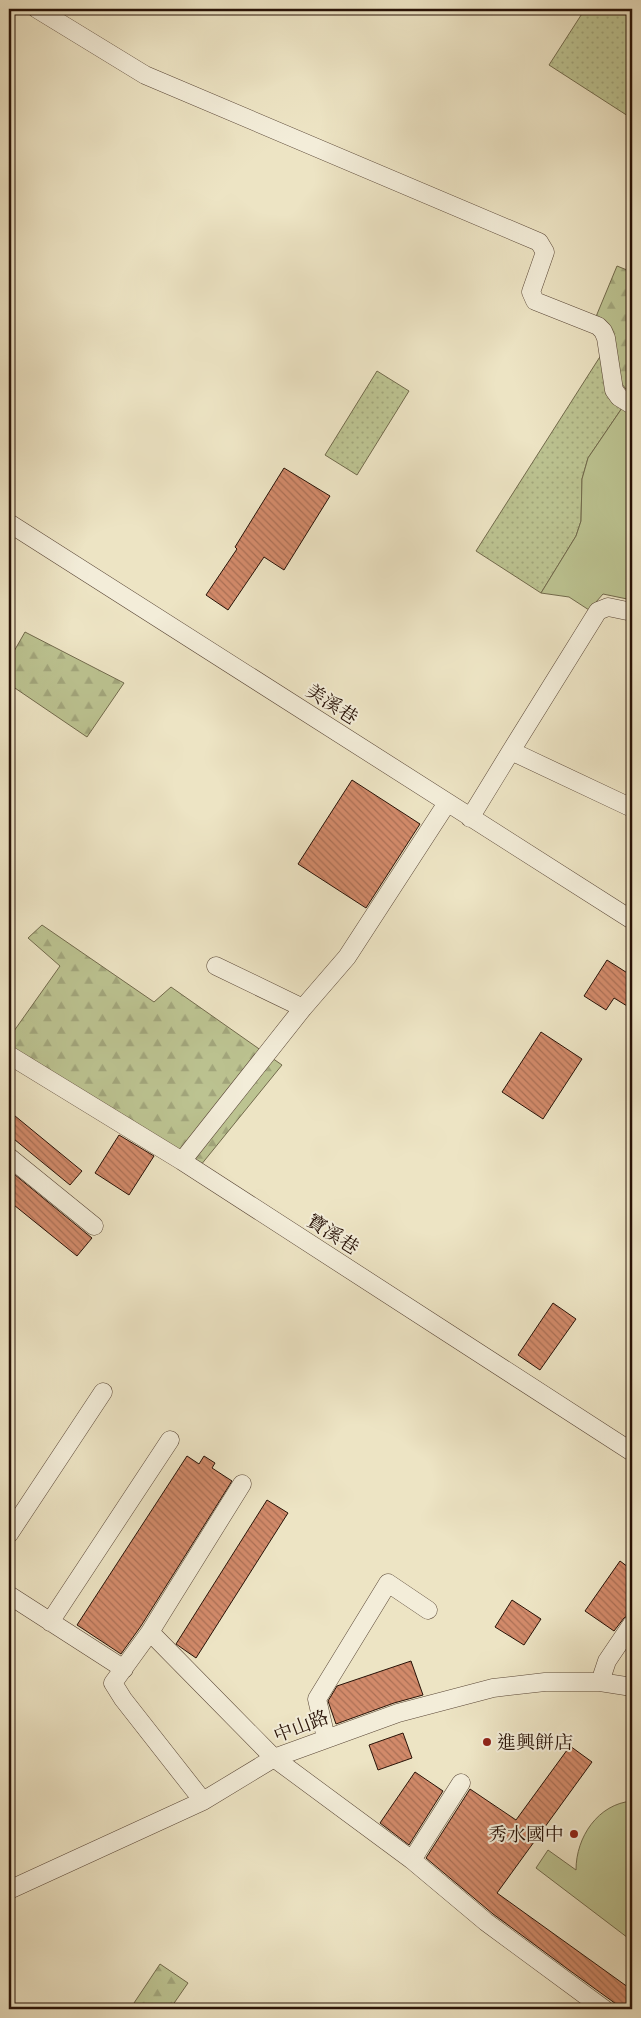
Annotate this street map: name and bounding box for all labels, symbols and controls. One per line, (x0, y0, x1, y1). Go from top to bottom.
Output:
street label: 美溪巷 (301, 678, 363, 730)
street label: 寶溪巷 (302, 1208, 364, 1260)
street label: 中山路 (270, 1704, 332, 1748)
place label: 進興餅店 (497, 1730, 573, 1755)
marker: 進興餅店 (481, 1736, 493, 1748)
place label: 秀水國中 (488, 1822, 564, 1847)
marker: 秀水國中 (568, 1828, 580, 1840)

